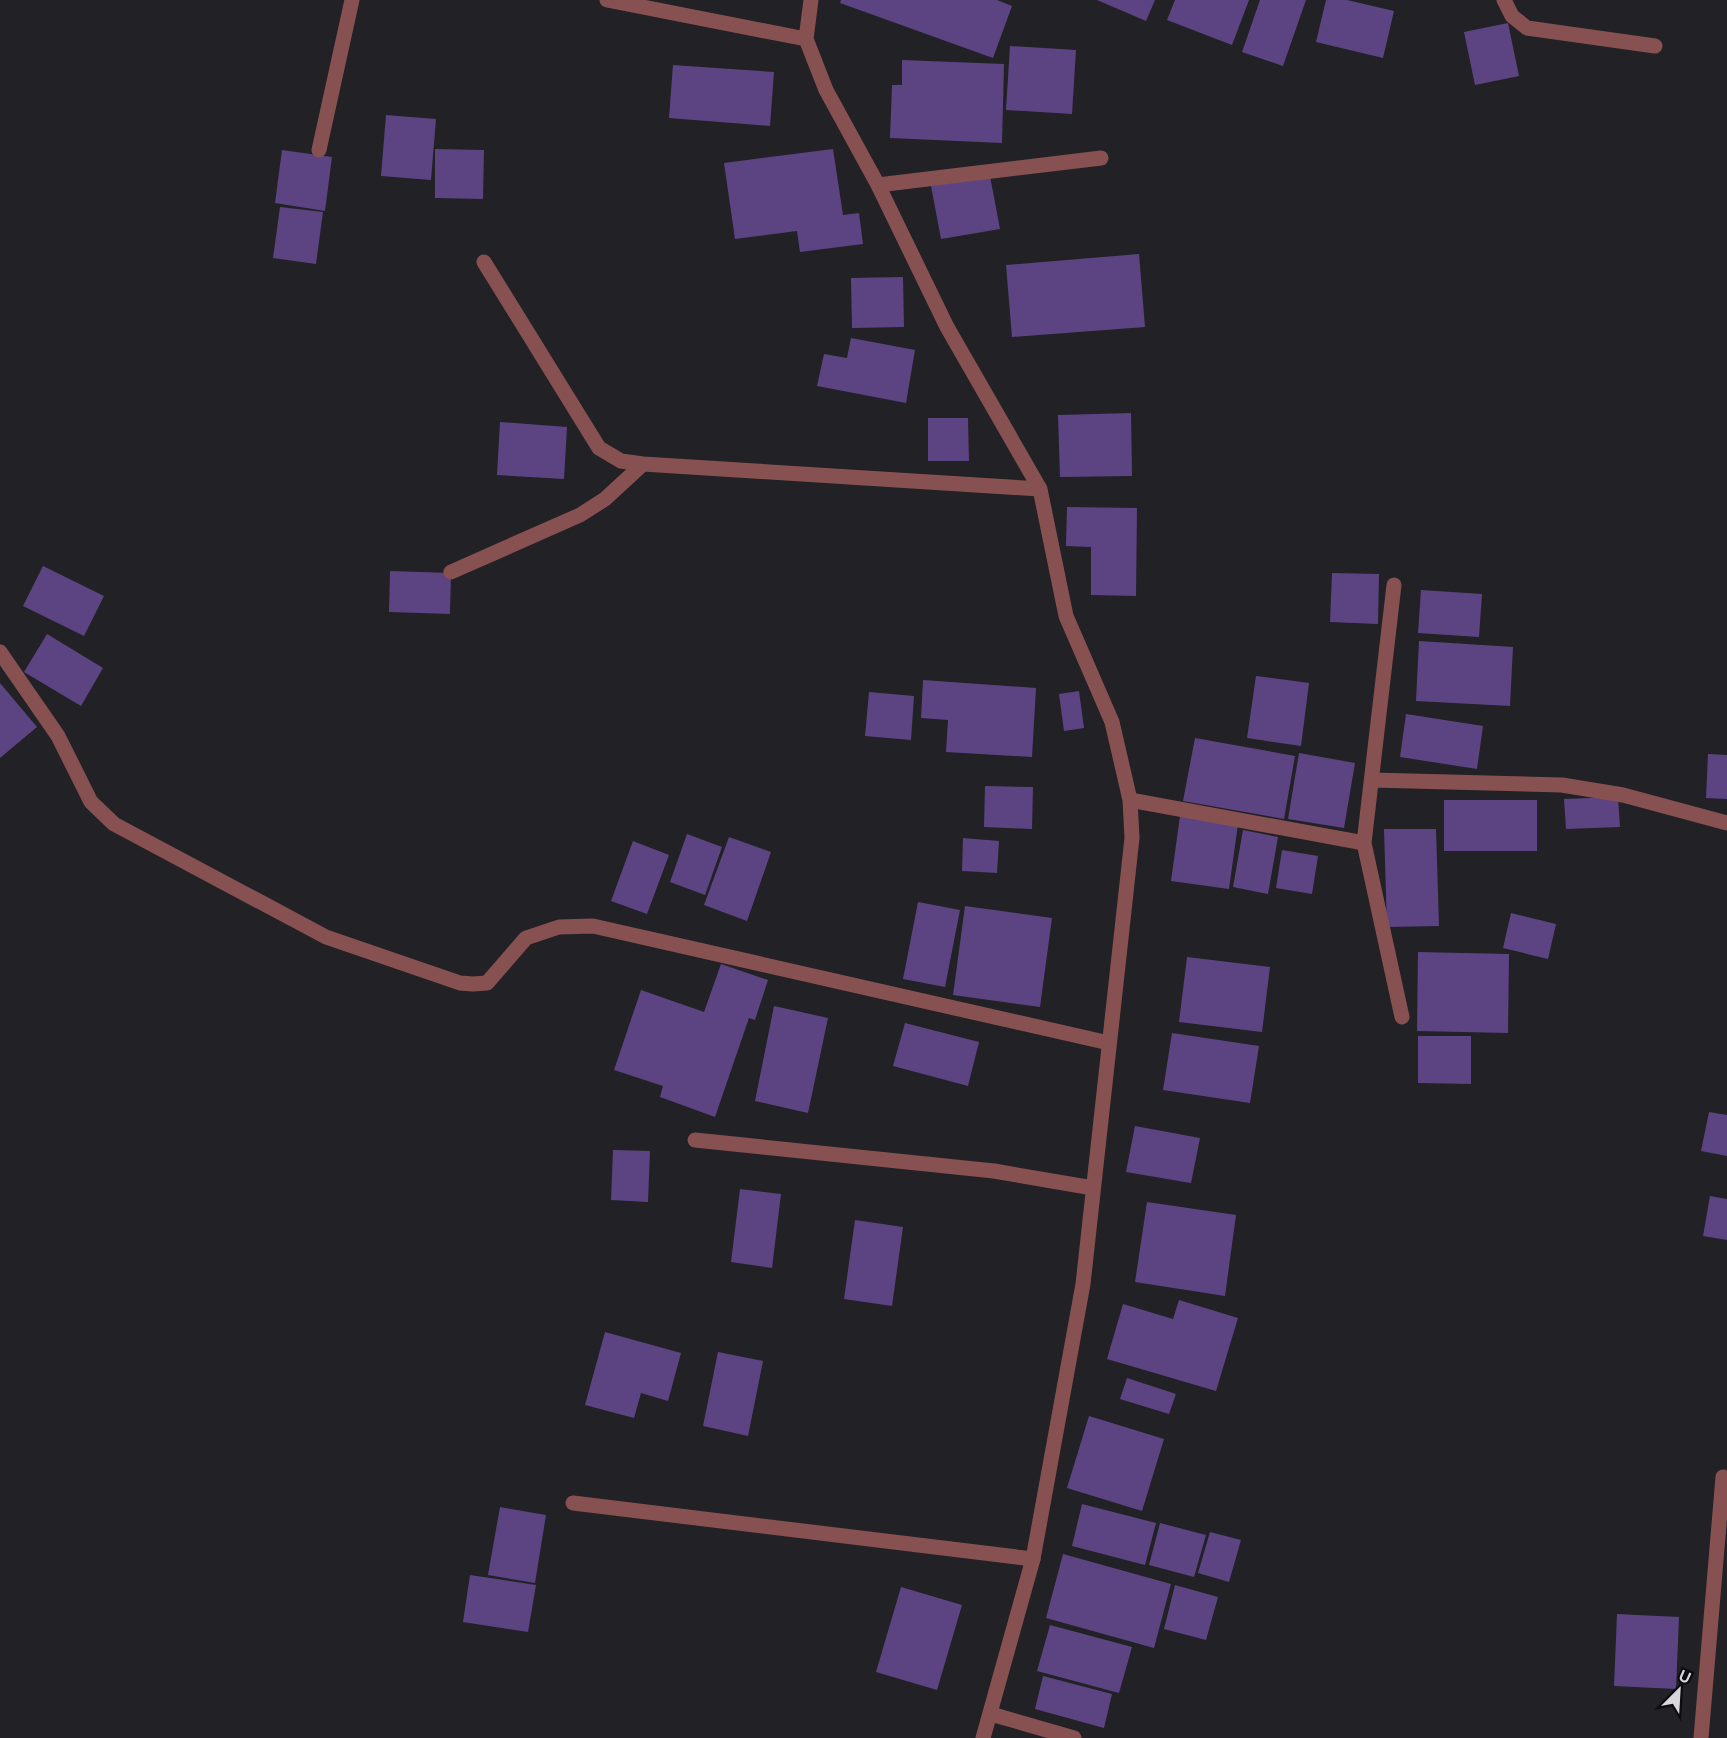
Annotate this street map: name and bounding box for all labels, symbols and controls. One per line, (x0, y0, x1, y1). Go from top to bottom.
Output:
north arrow (1649, 1660, 1709, 1720)
text: U (1676, 1666, 1694, 1688)

